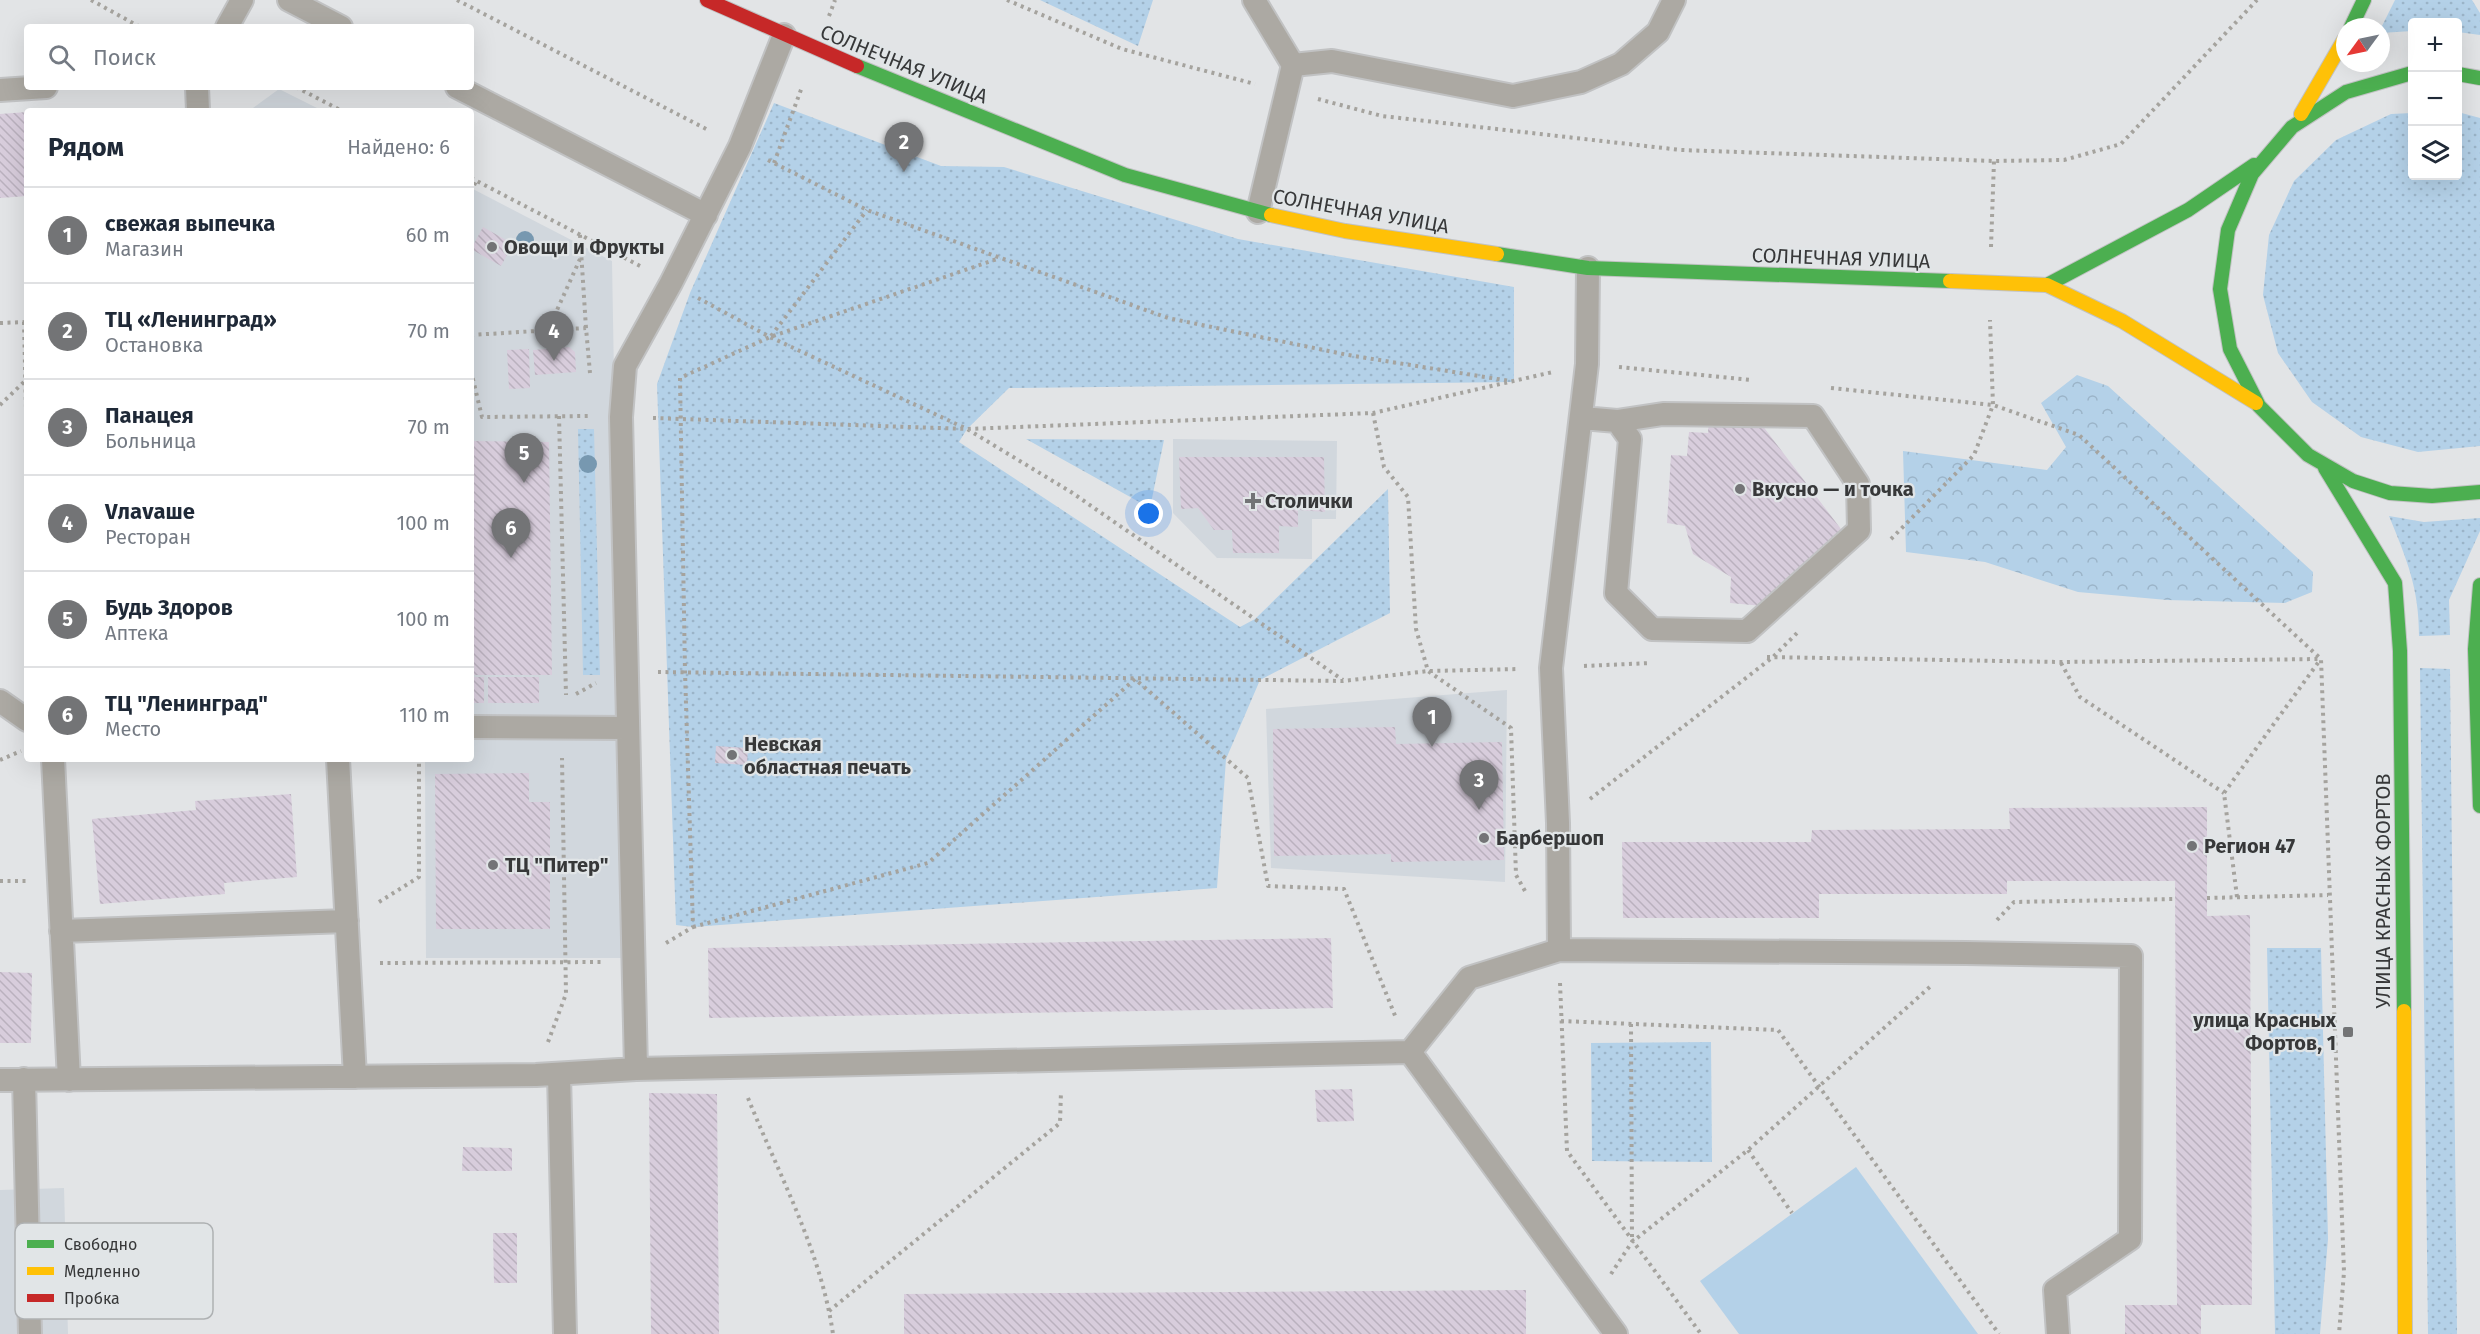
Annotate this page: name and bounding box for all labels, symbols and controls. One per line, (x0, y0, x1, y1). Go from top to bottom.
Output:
north arrow (2336, 18, 2390, 72)
map controls (2408, 18, 2462, 180)
button: + (2408, 18, 2462, 72)
street label: СОЛНЕЧНАЯ УЛИЦА (817, 19, 992, 109)
search box (24, 24, 474, 90)
icon: search (45, 41, 78, 74)
text: Поиск (93, 44, 156, 71)
button: − (2408, 72, 2462, 126)
pin: 2 (884, 122, 924, 172)
button: layers (2408, 126, 2462, 180)
text: Рядом (48, 132, 124, 163)
text: Найдено: 6 (347, 135, 450, 159)
street label: СОЛНЕЧНАЯ УЛИЦА (1271, 184, 1451, 238)
text: свежая выпечка (105, 210, 275, 237)
text: 1 (63, 223, 72, 247)
text: 60 m (406, 223, 450, 247)
place label: Овощи и Фрукты (504, 235, 664, 259)
text: Магазин (105, 237, 184, 261)
marker: Овощи и Фрукты (485, 240, 499, 254)
street label: СОЛНЕЧНАЯ УЛИЦА (1751, 243, 1931, 273)
text: ТЦ «Ленинград» (105, 306, 277, 333)
pin: 4 (534, 312, 574, 361)
text: 2 (62, 319, 73, 343)
text: 70 m (408, 319, 450, 343)
text: Остановка (105, 333, 203, 357)
text: Панацея (105, 402, 194, 429)
text: 3 (62, 415, 73, 439)
text: 70 m (408, 415, 450, 439)
text: Больница (105, 429, 196, 453)
pin: 5 (504, 434, 544, 483)
place label: Вкусно — и точка (1752, 477, 1914, 501)
marker: Вкусно — и точка (1733, 482, 1747, 496)
place label: Столички (1265, 489, 1353, 513)
marker: Столички (1246, 494, 1260, 508)
text: Vлаvаше (105, 498, 195, 525)
your location (1134, 499, 1163, 528)
pin: 6 (492, 508, 530, 558)
text: 4 (62, 511, 73, 535)
text: 100 m (397, 511, 450, 535)
text: Ресторан (105, 525, 191, 549)
text: Будь Здоров (105, 594, 233, 621)
text: 5 (62, 607, 73, 631)
text: 100 m (397, 607, 450, 631)
text: Аптека (105, 621, 169, 645)
text: ТЦ "Ленинград" (105, 690, 268, 717)
pin: 1 (1412, 698, 1452, 747)
text: 6 (62, 703, 73, 727)
text: 110 m (399, 703, 450, 727)
text: Место (105, 717, 161, 741)
place label: Невская областная печать (744, 732, 912, 779)
marker: Невская областная печать (725, 748, 739, 762)
pin: 3 (1460, 760, 1498, 810)
street label: УЛИЦА КРАСНЫХ ФОРТОВ (2371, 774, 2395, 1008)
place label: Барбершоп (1496, 826, 1604, 850)
marker: Барбершоп (1477, 831, 1491, 845)
place label: Регион 47 (2204, 834, 2295, 858)
marker: Регион 47 (2185, 839, 2199, 853)
place label: ТЦ "Питер" (505, 853, 609, 877)
marker: ТЦ "Питер" (486, 858, 500, 872)
place label: улица Красных Фортов, 1 (2192, 1008, 2337, 1055)
marker: улица Красных Фортов, 1 (2341, 1025, 2355, 1039)
legend (15, 1223, 213, 1319)
text: Свободно (64, 1235, 137, 1254)
text: Медленно (64, 1262, 140, 1281)
text: Пробка (64, 1289, 120, 1308)

